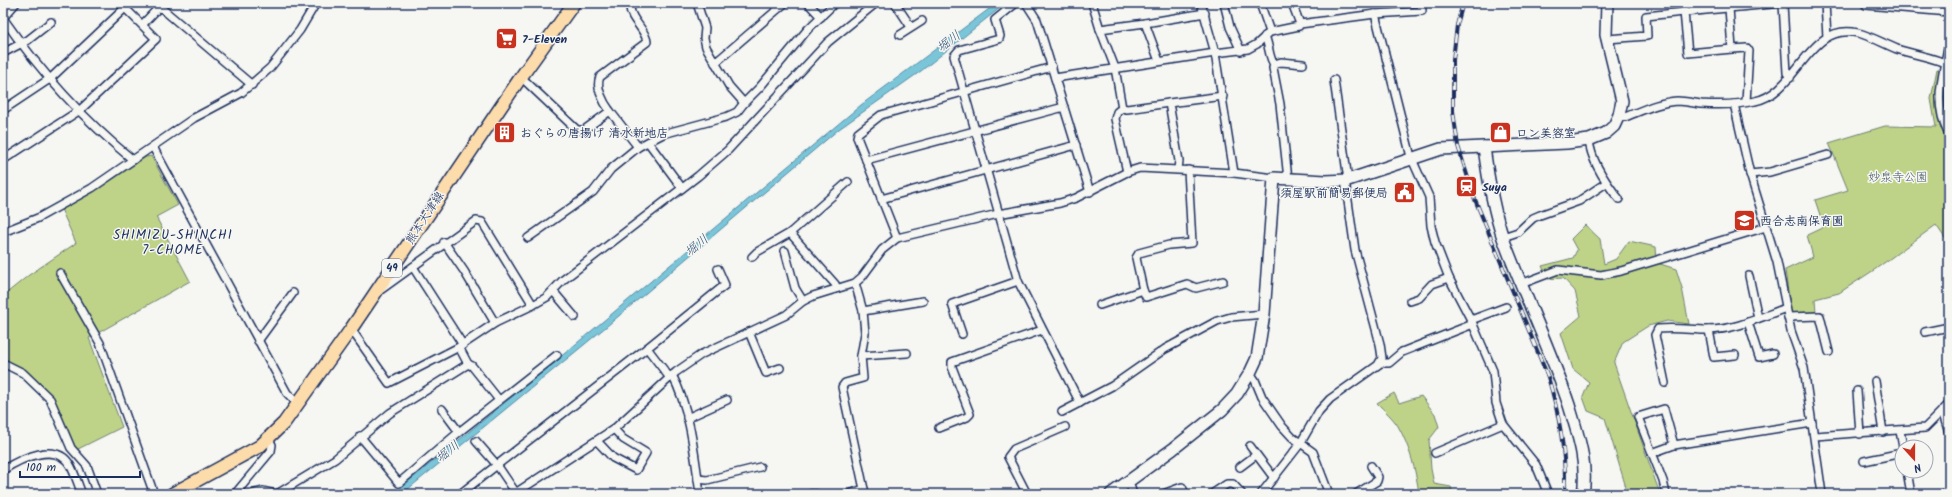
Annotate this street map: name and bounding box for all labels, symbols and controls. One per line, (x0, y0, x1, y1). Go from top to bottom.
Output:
supermarket icon: 7-Eleven (494, 26, 520, 52)
water label: 堀川 (932, 26, 966, 58)
place label: 7-Eleven (522, 30, 568, 49)
building icon: おぐらの唐揚げ 清水新地店 (491, 120, 517, 146)
shop icon: ロン美容室 (1487, 120, 1513, 146)
place label: おぐらの唐揚げ 清水新地店 (520, 124, 669, 143)
place label: ロン美容室 (1516, 124, 1576, 143)
park label: 妙泉寺公園 (1868, 168, 1928, 187)
station icon: Suya (1454, 174, 1480, 200)
place label: Suya (1482, 178, 1507, 197)
public building icon: 須屋駅前簡易郵便局 (1391, 180, 1417, 206)
place label: 須屋駅前簡易郵便局 (1280, 184, 1388, 203)
street label: 熊本大津線 (401, 188, 449, 248)
school or university icon: 西合志南保育園 (1732, 208, 1758, 234)
place label: 西合志南保育園 (1760, 212, 1844, 231)
district label: SHIMIZU-SHINCHI 7-CHOME (113, 225, 233, 261)
water label: 堀川 (680, 230, 714, 262)
road number: 49 (382, 259, 402, 277)
water label: 堀川 (431, 436, 465, 468)
north arrow (1894, 439, 1934, 479)
scale bar (20, 453, 140, 479)
text: 100 m (26, 458, 57, 477)
text: N (1911, 458, 1924, 477)

